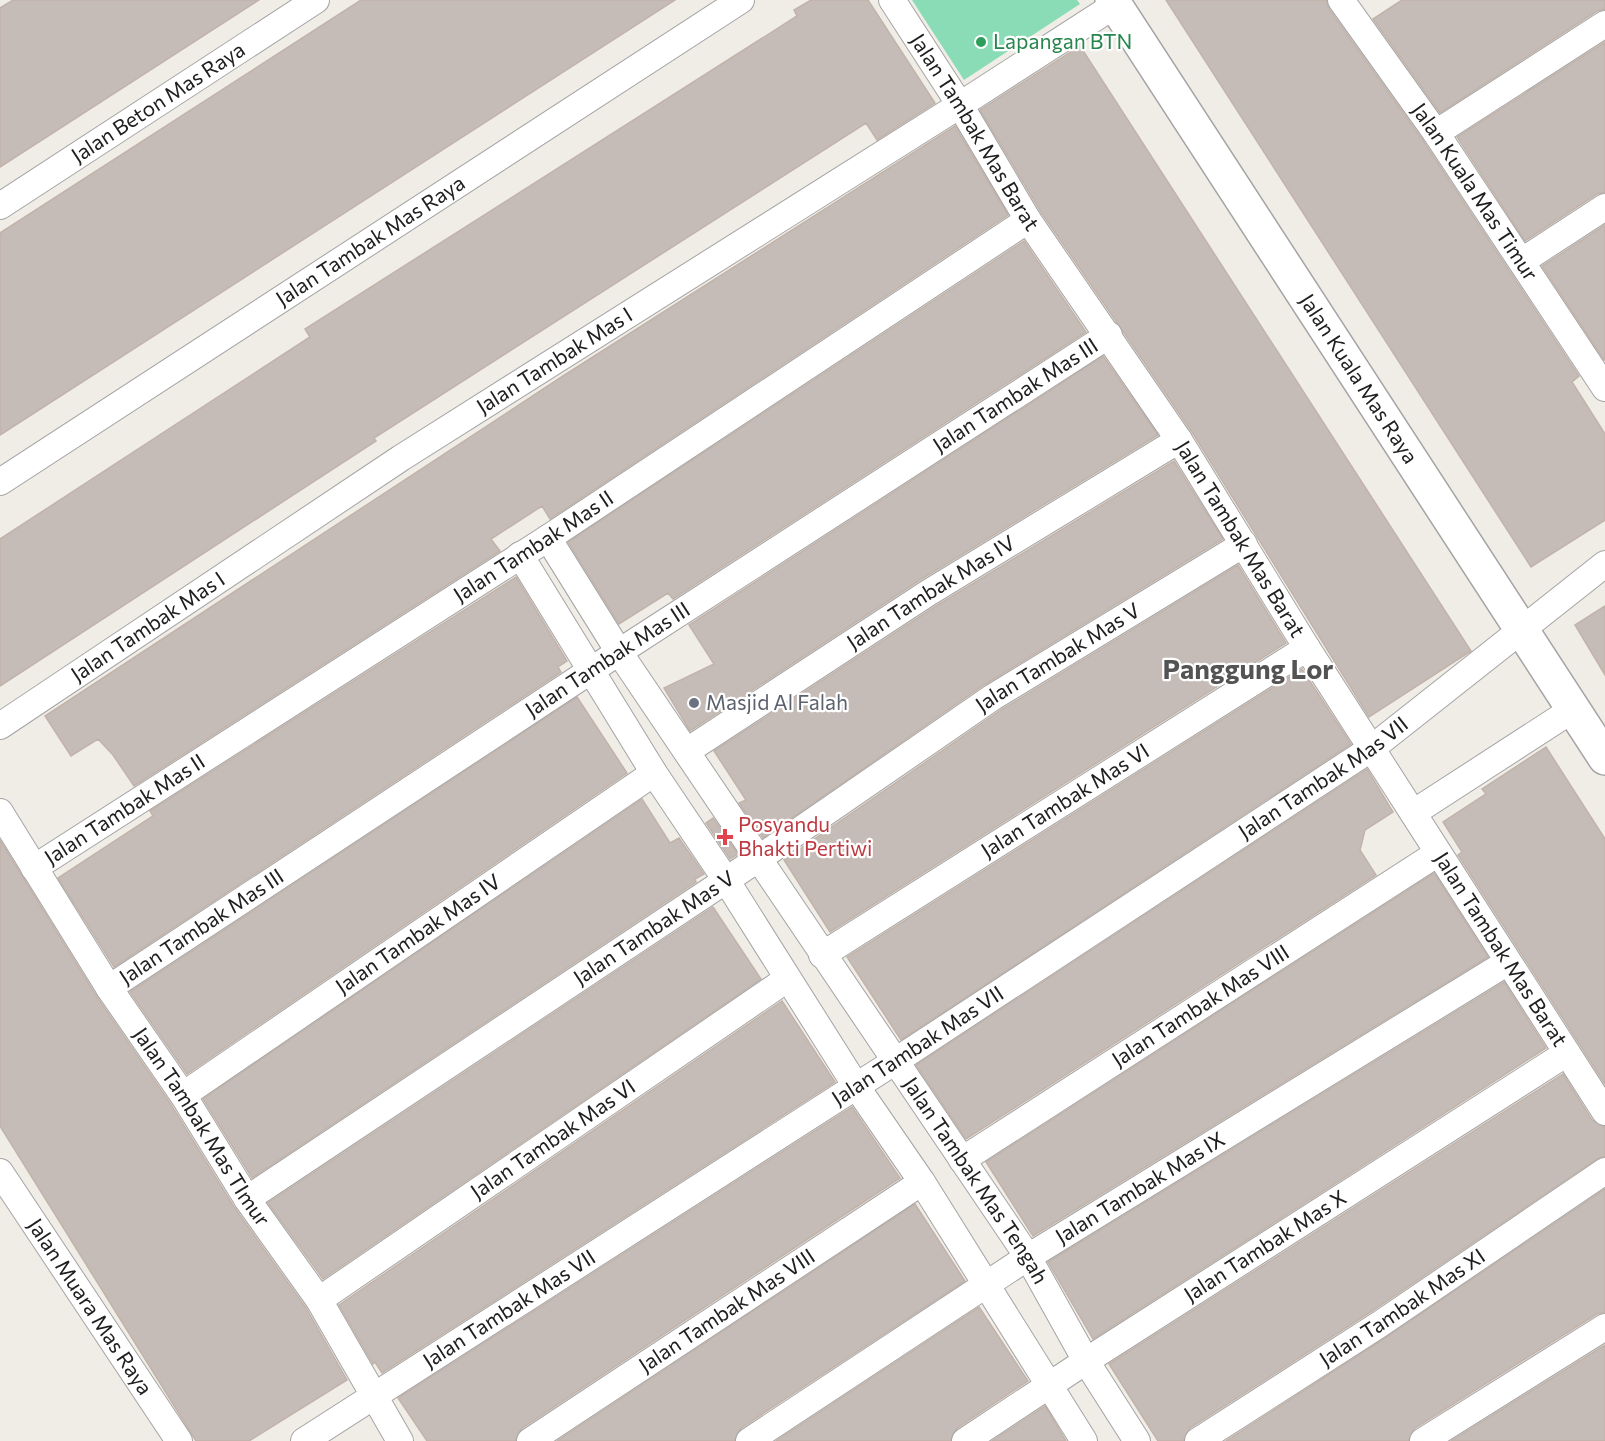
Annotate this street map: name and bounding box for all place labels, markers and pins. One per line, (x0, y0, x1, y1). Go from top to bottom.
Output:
place label: Lapangan BTN (993, 28, 1132, 53)
marker: Lapangan BTN (974, 35, 988, 49)
place label: Masjid Al Falah (706, 689, 848, 714)
marker: Masjid Al Falah (687, 696, 701, 710)
place label: Posyandu Bhakti Pertiwi (738, 811, 872, 860)
marker: Posyandu Bhakti Pertiwi (716, 828, 734, 846)

